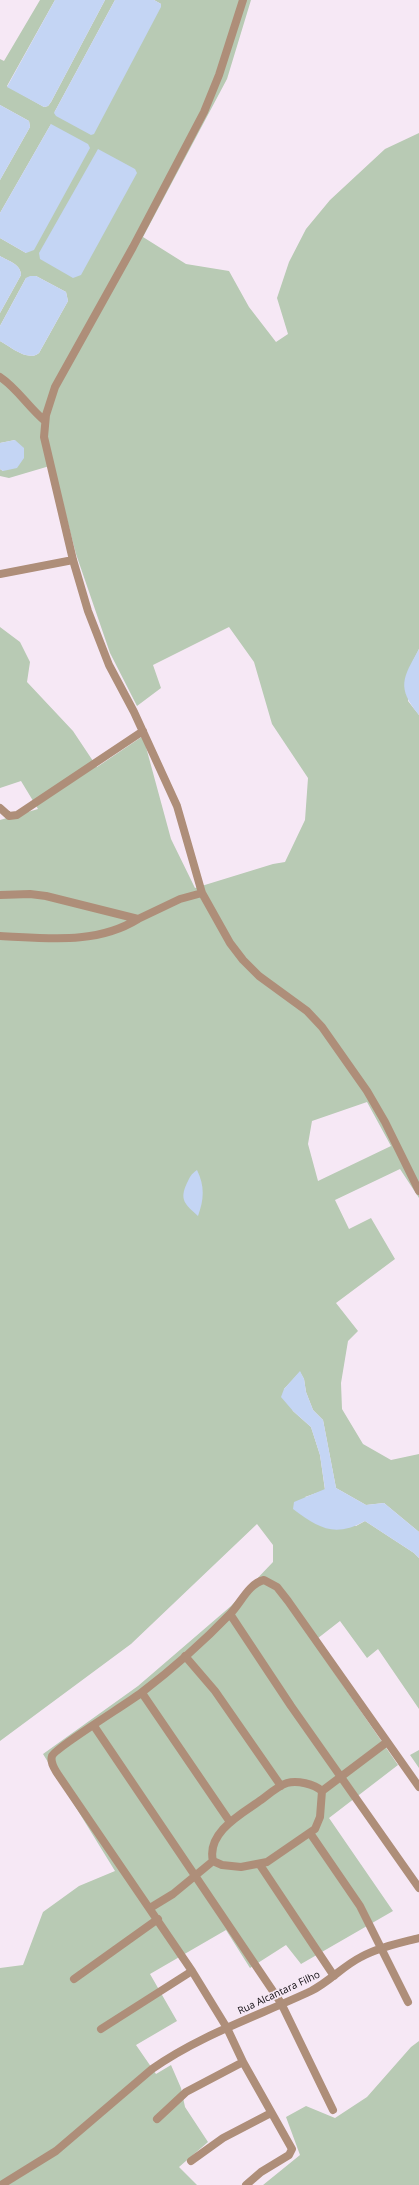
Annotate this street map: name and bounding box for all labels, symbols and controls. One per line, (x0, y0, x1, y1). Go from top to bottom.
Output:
street label: Rua Alcantara Filho (236, 1969, 322, 2017)

